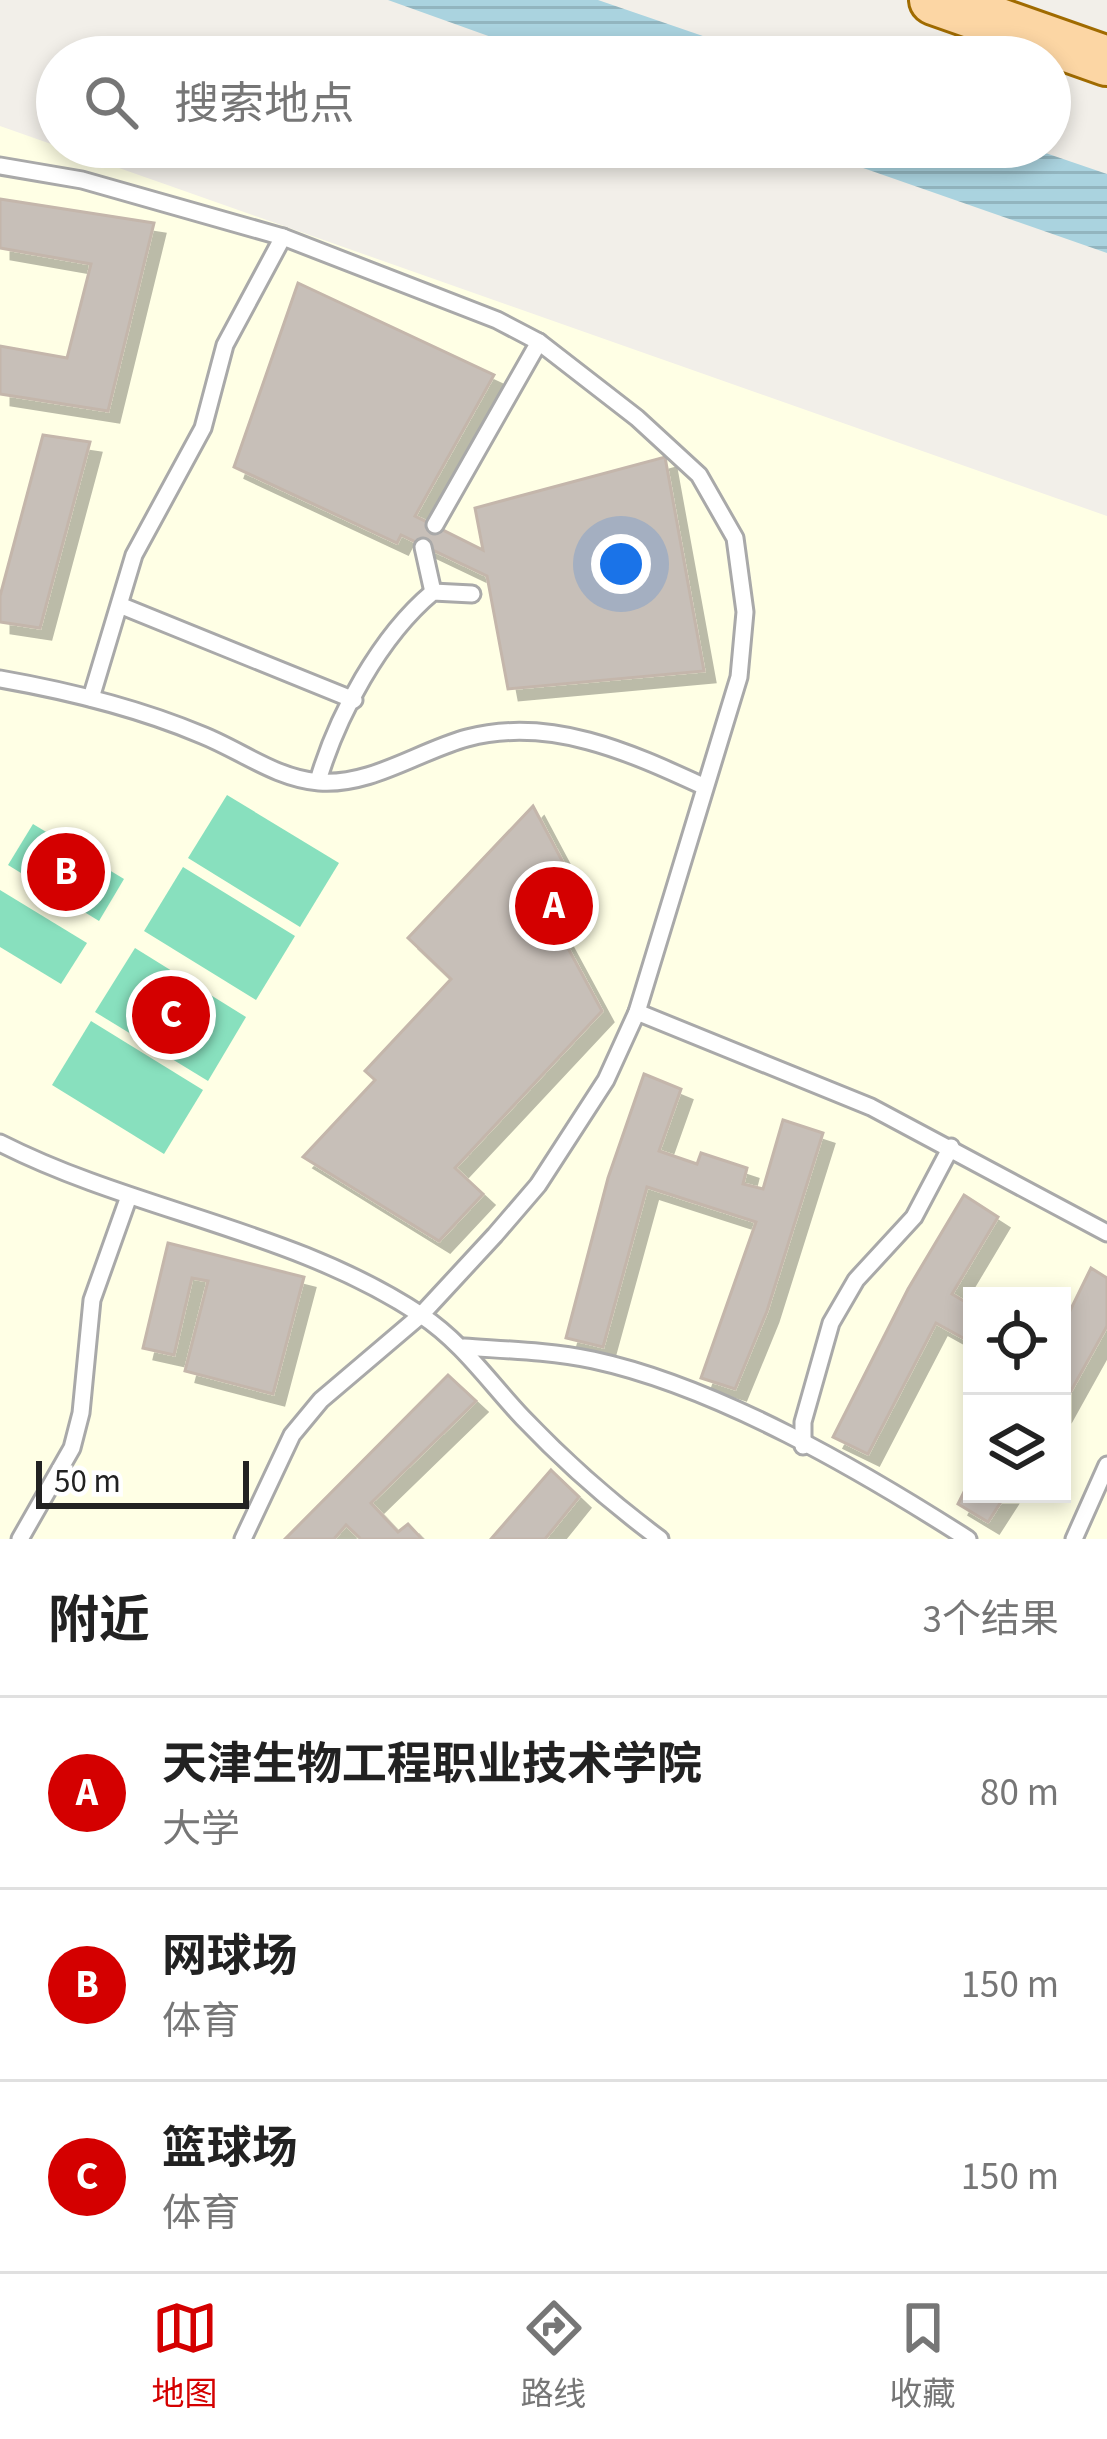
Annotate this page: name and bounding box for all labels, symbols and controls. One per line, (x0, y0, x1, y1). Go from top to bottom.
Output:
search box (36, 36, 1071, 168)
icon: search (78, 69, 144, 135)
text: 搜索地点 (174, 73, 354, 137)
your location (591, 534, 651, 594)
pin: B (27, 827, 105, 917)
pin: A (515, 861, 593, 951)
pin: C (132, 970, 210, 1060)
map controls (963, 1287, 1071, 1503)
button: locate (963, 1287, 1071, 1395)
button: layers (963, 1395, 1071, 1503)
scale bar (36, 1455, 249, 1508)
text: 50 m (54, 1458, 121, 1505)
text: 附近 (48, 1585, 150, 1657)
text: 3个结果 (923, 1592, 1059, 1648)
text: 天津生物工程职业技术学院 (162, 1733, 702, 1797)
text: A (76, 1765, 98, 1821)
text: 80 m (980, 1765, 1059, 1821)
text: 大学 (162, 1802, 240, 1858)
text: 网球场 (162, 1925, 297, 1989)
text: B (75, 1957, 99, 2013)
text: 150 m (961, 1957, 1059, 2013)
text: 体育 (162, 1994, 240, 2050)
text: 篮球场 (162, 2117, 297, 2181)
text: C (76, 2149, 98, 2205)
text: 150 m (961, 2149, 1059, 2205)
text: 体育 (162, 2186, 240, 2242)
tab: 地图 (152, 2295, 218, 2418)
tab: 路线 (521, 2295, 587, 2418)
tab: 收藏 (890, 2295, 956, 2418)

